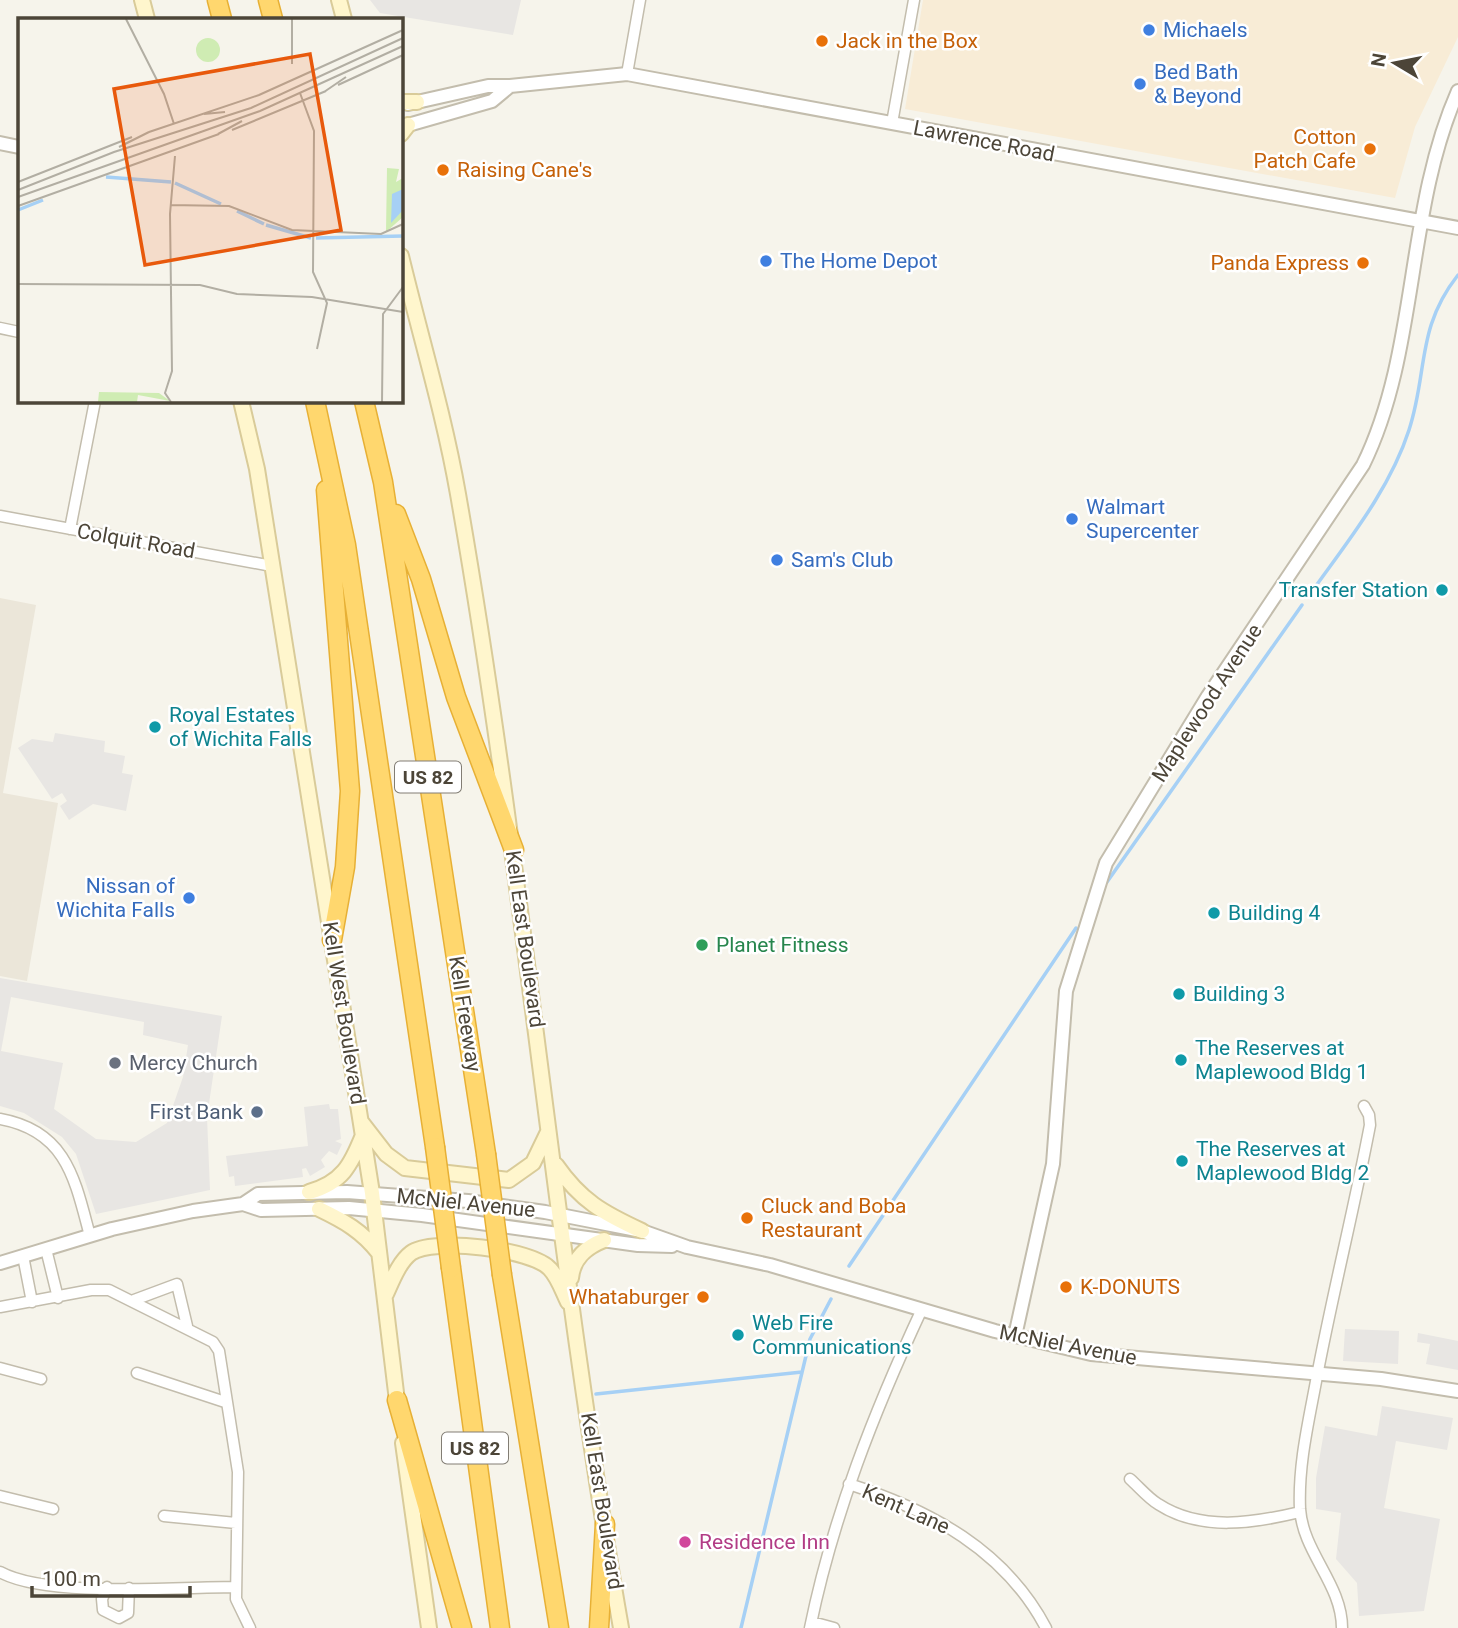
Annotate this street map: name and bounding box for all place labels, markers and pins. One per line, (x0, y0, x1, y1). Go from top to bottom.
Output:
place label: Michaels (1163, 18, 1248, 42)
marker: Michaels (1141, 22, 1157, 38)
place label: Jack in the Box (836, 29, 978, 53)
marker: Jack in the Box (814, 33, 830, 49)
place label: Bed Bath & Beyond (1154, 60, 1242, 108)
marker: Bed Bath & Beyond (1132, 76, 1148, 92)
place label: Cotton Patch Cafe (1254, 125, 1356, 173)
marker: Cotton Patch Cafe (1362, 141, 1378, 157)
place label: Raising Cane's (457, 158, 592, 182)
marker: Raising Cane's (435, 162, 451, 178)
place label: The Home Depot (780, 249, 938, 273)
place label: Panda Express (1210, 251, 1349, 275)
marker: The Home Depot (758, 253, 774, 269)
marker: Panda Express (1355, 255, 1371, 271)
place label: Walmart Supercenter (1086, 495, 1199, 543)
marker: Walmart Supercenter (1064, 511, 1080, 527)
place label: Sam's Club (791, 548, 893, 572)
marker: Sam's Club (769, 552, 785, 568)
place label: Transfer Station (1279, 578, 1428, 602)
marker: Transfer Station (1434, 582, 1450, 598)
place label: Royal Estates of Wichita Falls (169, 703, 312, 751)
marker: Royal Estates of Wichita Falls (147, 719, 163, 735)
place label: Nissan of Wichita Falls (56, 874, 176, 922)
marker: Nissan of Wichita Falls (181, 890, 197, 906)
place label: Building 4 (1228, 901, 1320, 925)
marker: Building 4 (1206, 905, 1222, 921)
place label: Planet Fitness (716, 933, 849, 957)
marker: Planet Fitness (694, 937, 710, 953)
place label: Building 3 (1193, 982, 1285, 1006)
marker: Building 3 (1171, 986, 1187, 1002)
place label: The Reserves at Maplewood Bldg 1 (1195, 1036, 1368, 1084)
place label: Mercy Church (129, 1051, 258, 1075)
marker: The Reserves at Maplewood Bldg 1 (1173, 1052, 1189, 1068)
marker: Mercy Church (107, 1055, 123, 1071)
place label: First Bank (150, 1100, 243, 1124)
marker: First Bank (249, 1104, 265, 1120)
place label: The Reserves at Maplewood Bldg 2 (1196, 1137, 1370, 1185)
marker: The Reserves at Maplewood Bldg 2 (1174, 1153, 1190, 1169)
place label: Cluck and Boba Restaurant (761, 1194, 907, 1242)
marker: Cluck and Boba Restaurant (739, 1210, 755, 1226)
place label: K-DONUTS (1080, 1275, 1180, 1299)
marker: K-DONUTS (1058, 1279, 1074, 1295)
place label: Whataburger (569, 1285, 689, 1309)
marker: Whataburger (695, 1289, 711, 1305)
place label: Web Fire Communications (752, 1311, 912, 1359)
marker: Web Fire Communications (730, 1327, 746, 1343)
place label: Residence Inn (699, 1530, 830, 1554)
marker: Residence Inn (677, 1534, 693, 1550)

